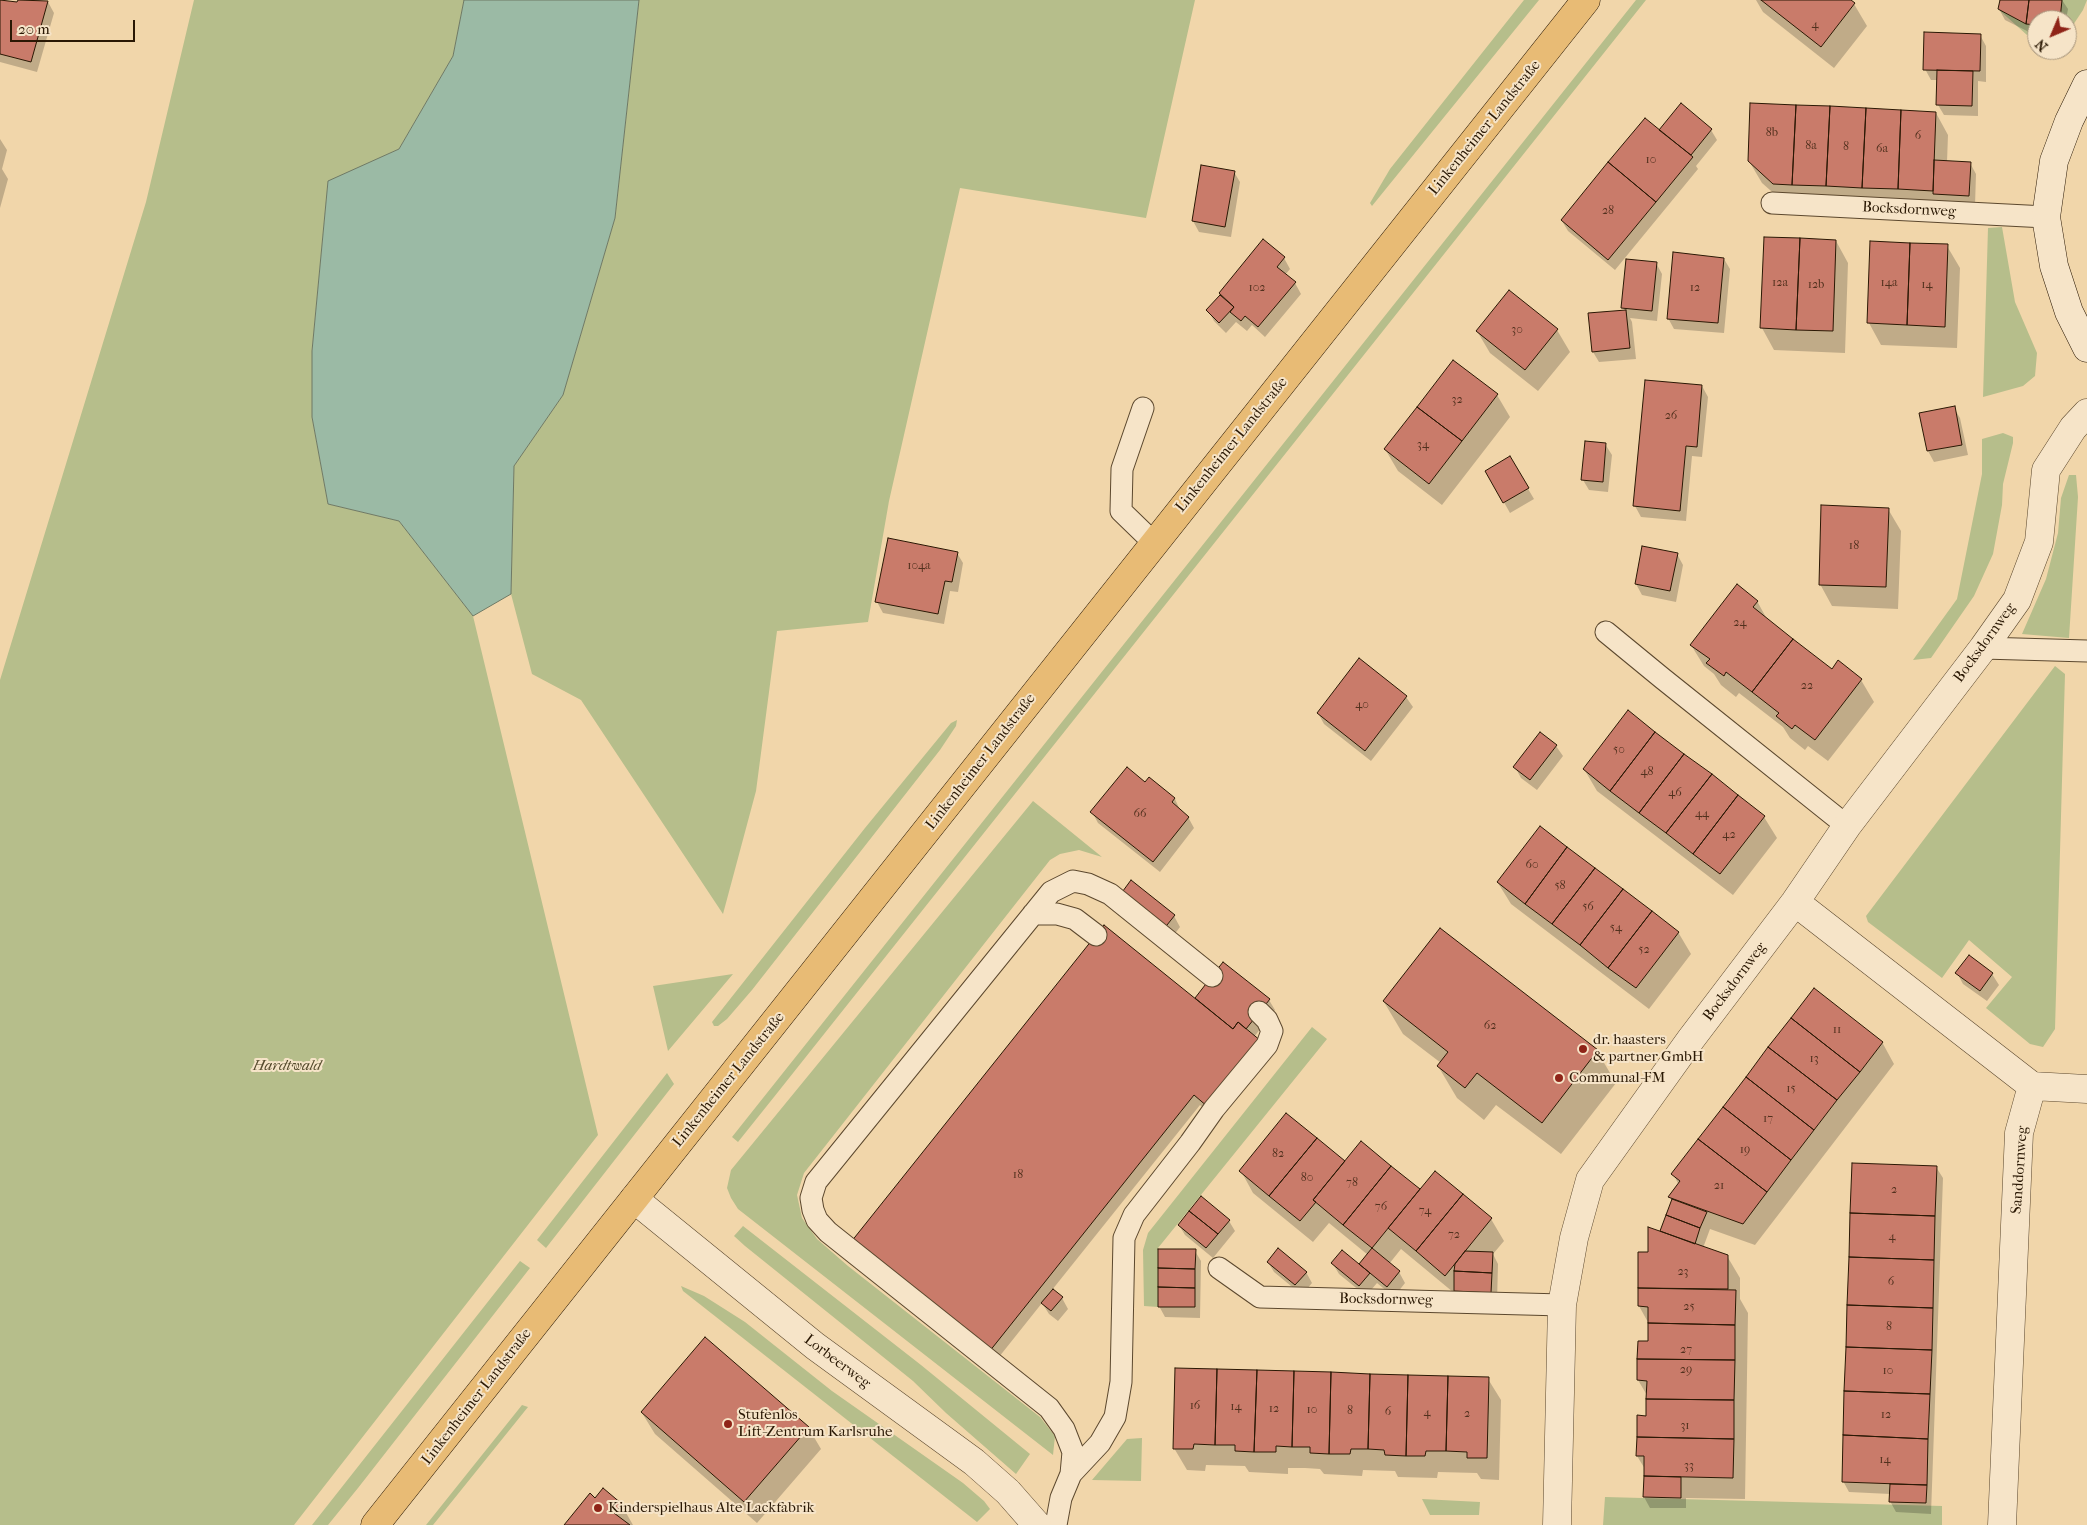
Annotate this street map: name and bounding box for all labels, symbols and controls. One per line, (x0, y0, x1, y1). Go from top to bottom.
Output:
scale bar (12, 10, 138, 42)
north arrow (2027, 10, 2077, 60)
house number: 4 (1811, 18, 1819, 32)
text: 20 m (18, 20, 50, 38)
text: N (2032, 35, 2052, 55)
street label: Linkenheimer Landstraße (1425, 57, 1545, 199)
house number: 8b (1766, 126, 1778, 140)
house number: 6 (1915, 129, 1921, 143)
house number: 8a (1805, 139, 1817, 153)
house number: 8 (1843, 140, 1849, 154)
house number: 6a (1876, 142, 1888, 156)
house number: 10 (1646, 153, 1656, 167)
street label: Bocksdornweg (1862, 199, 1956, 221)
house number: 28 (1602, 204, 1614, 218)
house number: 12a (1772, 276, 1788, 290)
house number: 14a (1881, 276, 1897, 290)
house number: 12b (1808, 278, 1824, 292)
house number: 14 (1921, 278, 1933, 292)
house number: 102 (1248, 281, 1266, 295)
house number: 12 (1690, 281, 1700, 295)
house number: 30 (1511, 323, 1523, 337)
street label: Linkenheimer Landstraße (1172, 374, 1292, 516)
house number: 32 (1451, 393, 1463, 407)
house number: 26 (1665, 409, 1677, 423)
house number: 34 (1417, 438, 1429, 452)
house number: 18 (1849, 539, 1859, 553)
house number: 104a (907, 559, 931, 573)
street label: Bocksdornweg (1950, 600, 2020, 686)
house number: 24 (1733, 616, 1747, 630)
house number: 22 (1801, 679, 1813, 693)
street label: Linkenheimer Landstraße (922, 690, 1040, 834)
house number: 40 (1355, 698, 1369, 712)
house number: 50 (1613, 743, 1625, 757)
house number: 48 (1640, 765, 1654, 779)
house number: 46 (1668, 786, 1682, 800)
house number: 66 (1134, 807, 1146, 821)
house number: 44 (1695, 807, 1709, 821)
house number: 42 (1722, 828, 1736, 842)
house number: 60 (1525, 858, 1539, 872)
house number: 58 (1554, 879, 1566, 893)
house number: 56 (1582, 900, 1594, 914)
house number: 54 (1610, 921, 1622, 935)
street label: Bocksdornweg (1700, 939, 1770, 1025)
house number: 52 (1638, 943, 1650, 957)
street label: Linkenheimer Landstraße (669, 1009, 789, 1151)
house number: 62 (1484, 1019, 1496, 1033)
house number: 11 (1833, 1023, 1841, 1037)
place label: dr. haasters & partner GmbH (1593, 1031, 1704, 1066)
marker: dr. haasters & partner GmbH (1577, 1043, 1589, 1055)
house number: 13 (1809, 1052, 1819, 1066)
park label: Hardtwald (253, 1057, 321, 1075)
place label: Communal-FM (1569, 1069, 1665, 1087)
marker: Communal-FM (1553, 1072, 1565, 1084)
house number: 15 (1786, 1082, 1796, 1096)
house number: 17 (1763, 1112, 1773, 1126)
street label: Sanddornweg (2008, 1125, 2032, 1215)
house number: 19 (1740, 1143, 1750, 1157)
house number: 82 (1272, 1147, 1284, 1161)
house number: 18 (1013, 1168, 1023, 1182)
house number: 80 (1301, 1171, 1313, 1185)
house number: 78 (1346, 1176, 1358, 1190)
house number: 21 (1714, 1179, 1724, 1193)
house number: 2 (1891, 1183, 1897, 1197)
house number: 76 (1375, 1200, 1387, 1214)
house number: 74 (1419, 1204, 1431, 1218)
house number: 72 (1448, 1228, 1460, 1242)
house number: 4 (1888, 1230, 1896, 1244)
house number: 23 (1677, 1265, 1689, 1279)
house number: 6 (1888, 1275, 1894, 1289)
street label: Bocksdornweg (1339, 1290, 1433, 1310)
house number: 25 (1683, 1300, 1695, 1314)
house number: 8 (1886, 1320, 1892, 1334)
street label: Linkenheimer Landstraße (418, 1325, 536, 1469)
street label: Lorbeerweg (800, 1331, 874, 1393)
house number: 27 (1680, 1343, 1692, 1357)
house number: 29 (1680, 1363, 1692, 1377)
house number: 10 (1883, 1364, 1893, 1378)
house number: 16 (1190, 1399, 1200, 1413)
house number: 14 (1230, 1400, 1242, 1414)
house number: 12 (1269, 1402, 1279, 1416)
house number: 10 (1307, 1403, 1317, 1417)
house number: 8 (1347, 1404, 1353, 1418)
house number: 6 (1385, 1405, 1391, 1419)
place label: Stufenlos Lift-Zentrum Karlsruhe (738, 1406, 892, 1441)
house number: 4 (1423, 1406, 1431, 1420)
house number: 2 (1464, 1407, 1470, 1421)
house number: 12 (1881, 1408, 1891, 1422)
marker: Stufenlos Lift-Zentrum Karlsruhe (722, 1418, 734, 1430)
house number: 31 (1680, 1419, 1690, 1433)
house number: 14 (1879, 1453, 1891, 1467)
house number: 33 (1684, 1459, 1694, 1473)
place label: Kinderspielhaus Alte Lackfabrik (608, 1499, 814, 1517)
marker: Kinderspielhaus Alte Lackfabrik (592, 1502, 604, 1514)

